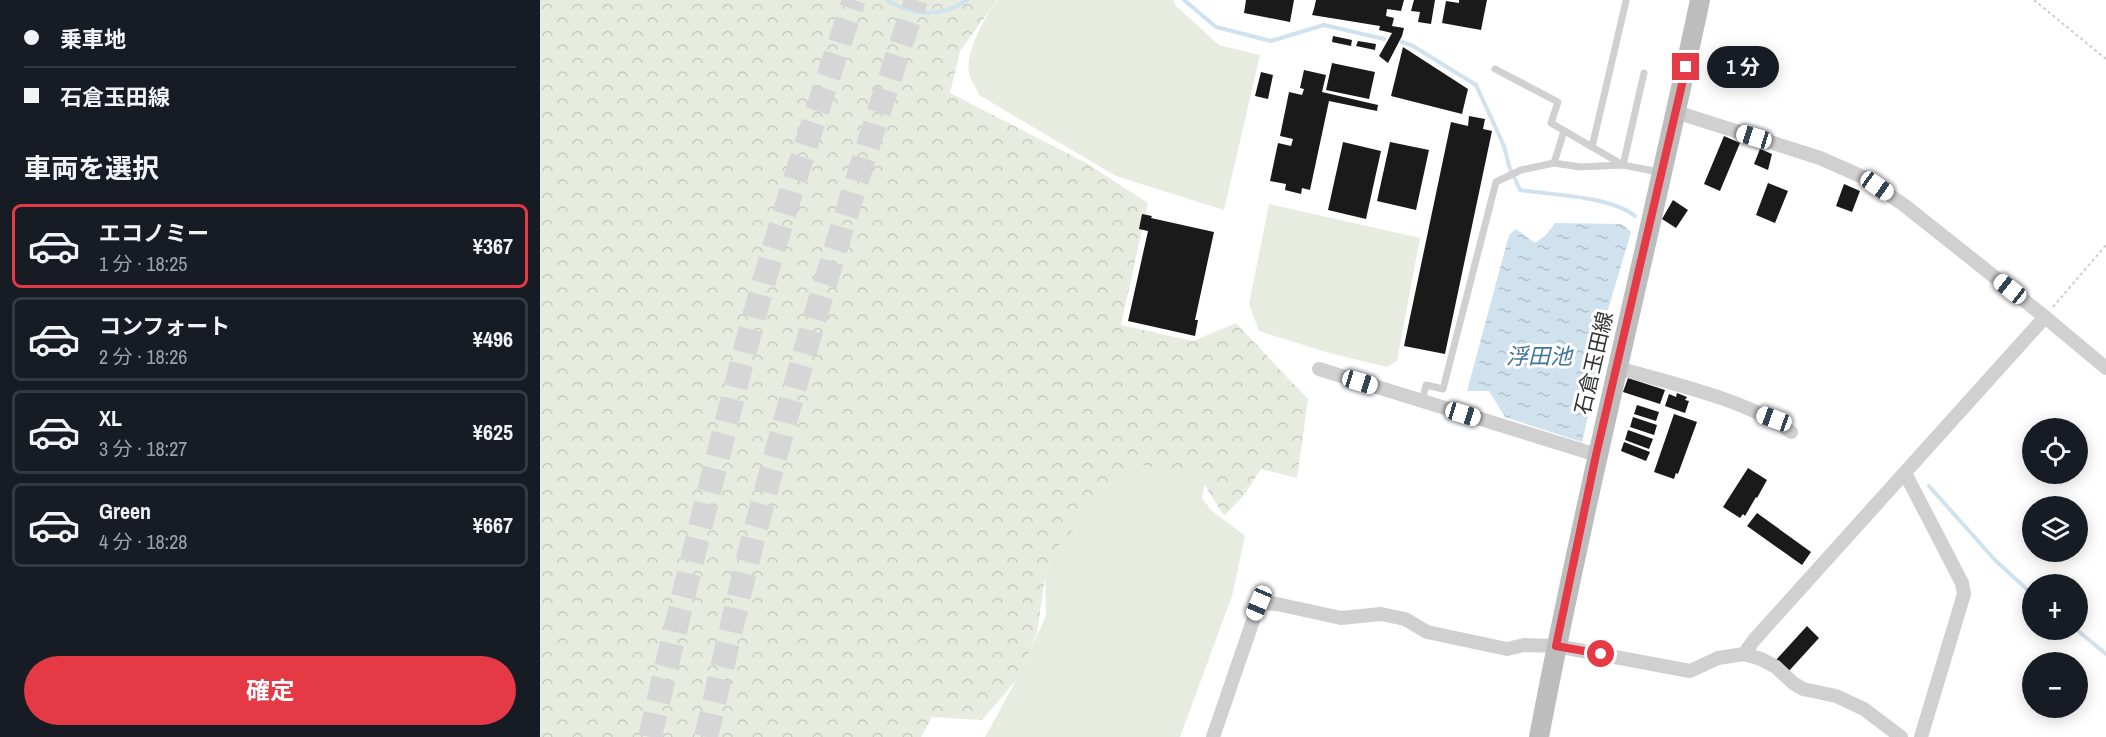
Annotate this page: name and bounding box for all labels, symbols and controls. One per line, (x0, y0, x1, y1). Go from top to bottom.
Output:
text: 乗車地 (60, 24, 126, 54)
callout: 1 分 (1707, 46, 1779, 88)
route end (1672, 53, 1699, 80)
text: 1 分 (1726, 53, 1760, 80)
text: 石倉玉田線 (60, 82, 170, 112)
car (1734, 123, 1774, 151)
text: 車両を選択 (24, 150, 159, 186)
car (1857, 168, 1897, 204)
text: エコノミー (99, 218, 209, 248)
icon: car (27, 219, 81, 273)
text: ¥367 (473, 231, 513, 261)
text: 1 分 · 18:25 (99, 250, 187, 277)
car (1990, 271, 2030, 307)
street label: 石倉玉田線 (1568, 308, 1619, 417)
text: コンフォート (99, 311, 230, 341)
icon: car (27, 312, 81, 366)
text: ¥496 (473, 324, 513, 354)
water label: 浮田池 (1506, 341, 1574, 371)
text: 2 分 · 18:26 (99, 343, 187, 370)
car (1340, 368, 1380, 396)
car (1443, 400, 1483, 428)
text: XL (99, 403, 122, 433)
car (1754, 404, 1794, 434)
icon: car (27, 405, 81, 459)
text: ¥625 (473, 417, 513, 447)
map controls (2022, 418, 2088, 718)
button: locate (2022, 418, 2088, 484)
text: 3 分 · 18:27 (99, 435, 187, 462)
text: Green (99, 496, 151, 526)
button: layers (2022, 496, 2088, 562)
icon: car (27, 498, 81, 552)
text: ¥667 (473, 510, 513, 540)
text: 4 分 · 18:28 (99, 528, 187, 555)
button: + (2022, 574, 2088, 640)
car (1244, 583, 1274, 623)
route start (1587, 640, 1614, 667)
button: − (2022, 652, 2088, 718)
button: 確定 (24, 656, 516, 725)

